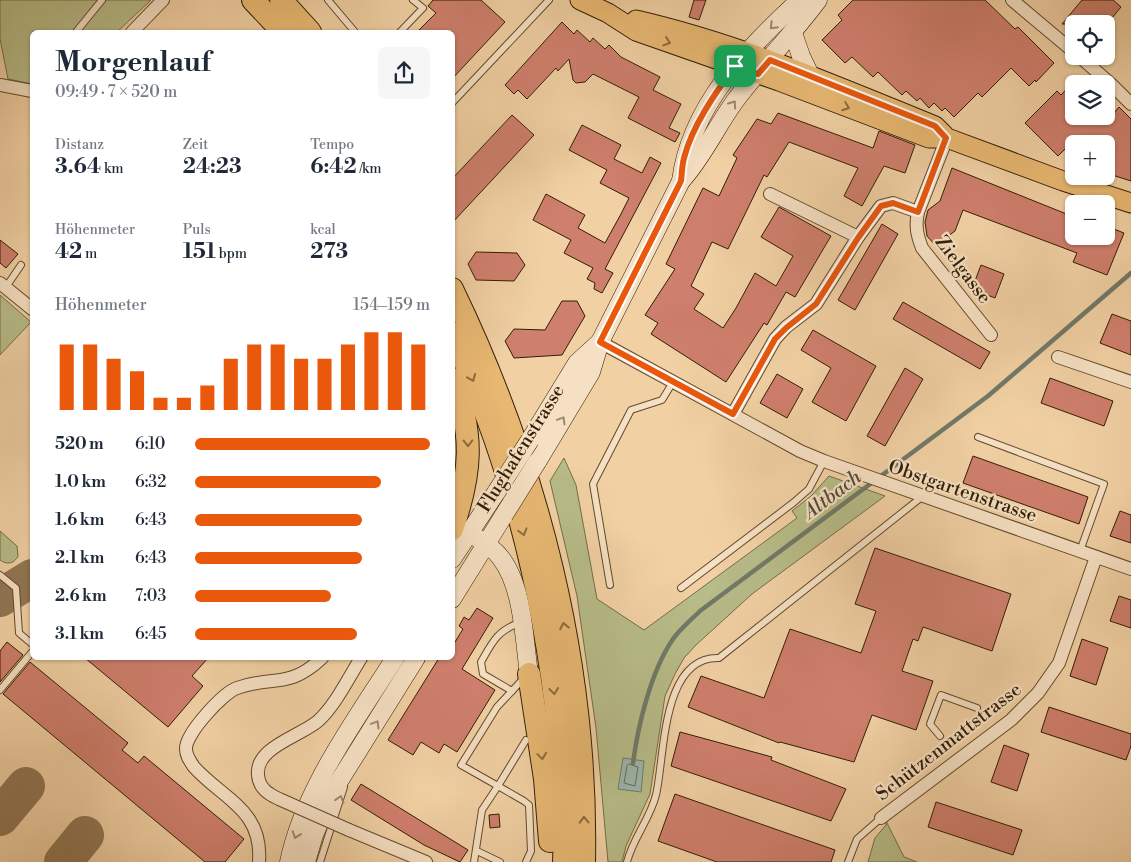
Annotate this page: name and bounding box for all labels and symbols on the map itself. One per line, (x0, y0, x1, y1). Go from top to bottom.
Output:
one-way arrow (770, 20, 779, 29)
one-way arrow (663, 36, 671, 46)
pin (714, 45, 756, 87)
one-way arrow (841, 100, 850, 111)
one-way arrow (727, 101, 736, 110)
street label: Zielgasse (930, 231, 997, 309)
one-way arrow (466, 373, 476, 382)
street label: Flughafenstrasse (472, 380, 570, 517)
one-way arrow (556, 417, 566, 426)
one-way arrow (463, 440, 473, 447)
street label: Obstgartenstrasse (885, 454, 1040, 528)
water label: Altbach (797, 465, 868, 526)
one-way arrow (518, 527, 528, 536)
one-way arrow (559, 621, 569, 630)
street label: Schützenmattstrasse (871, 677, 1026, 806)
one-way arrow (548, 688, 559, 696)
one-way arrow (369, 721, 379, 730)
one-way arrow (536, 753, 547, 761)
one-way arrow (335, 795, 345, 803)
one-way arrow (578, 816, 589, 824)
one-way arrow (292, 831, 302, 839)

